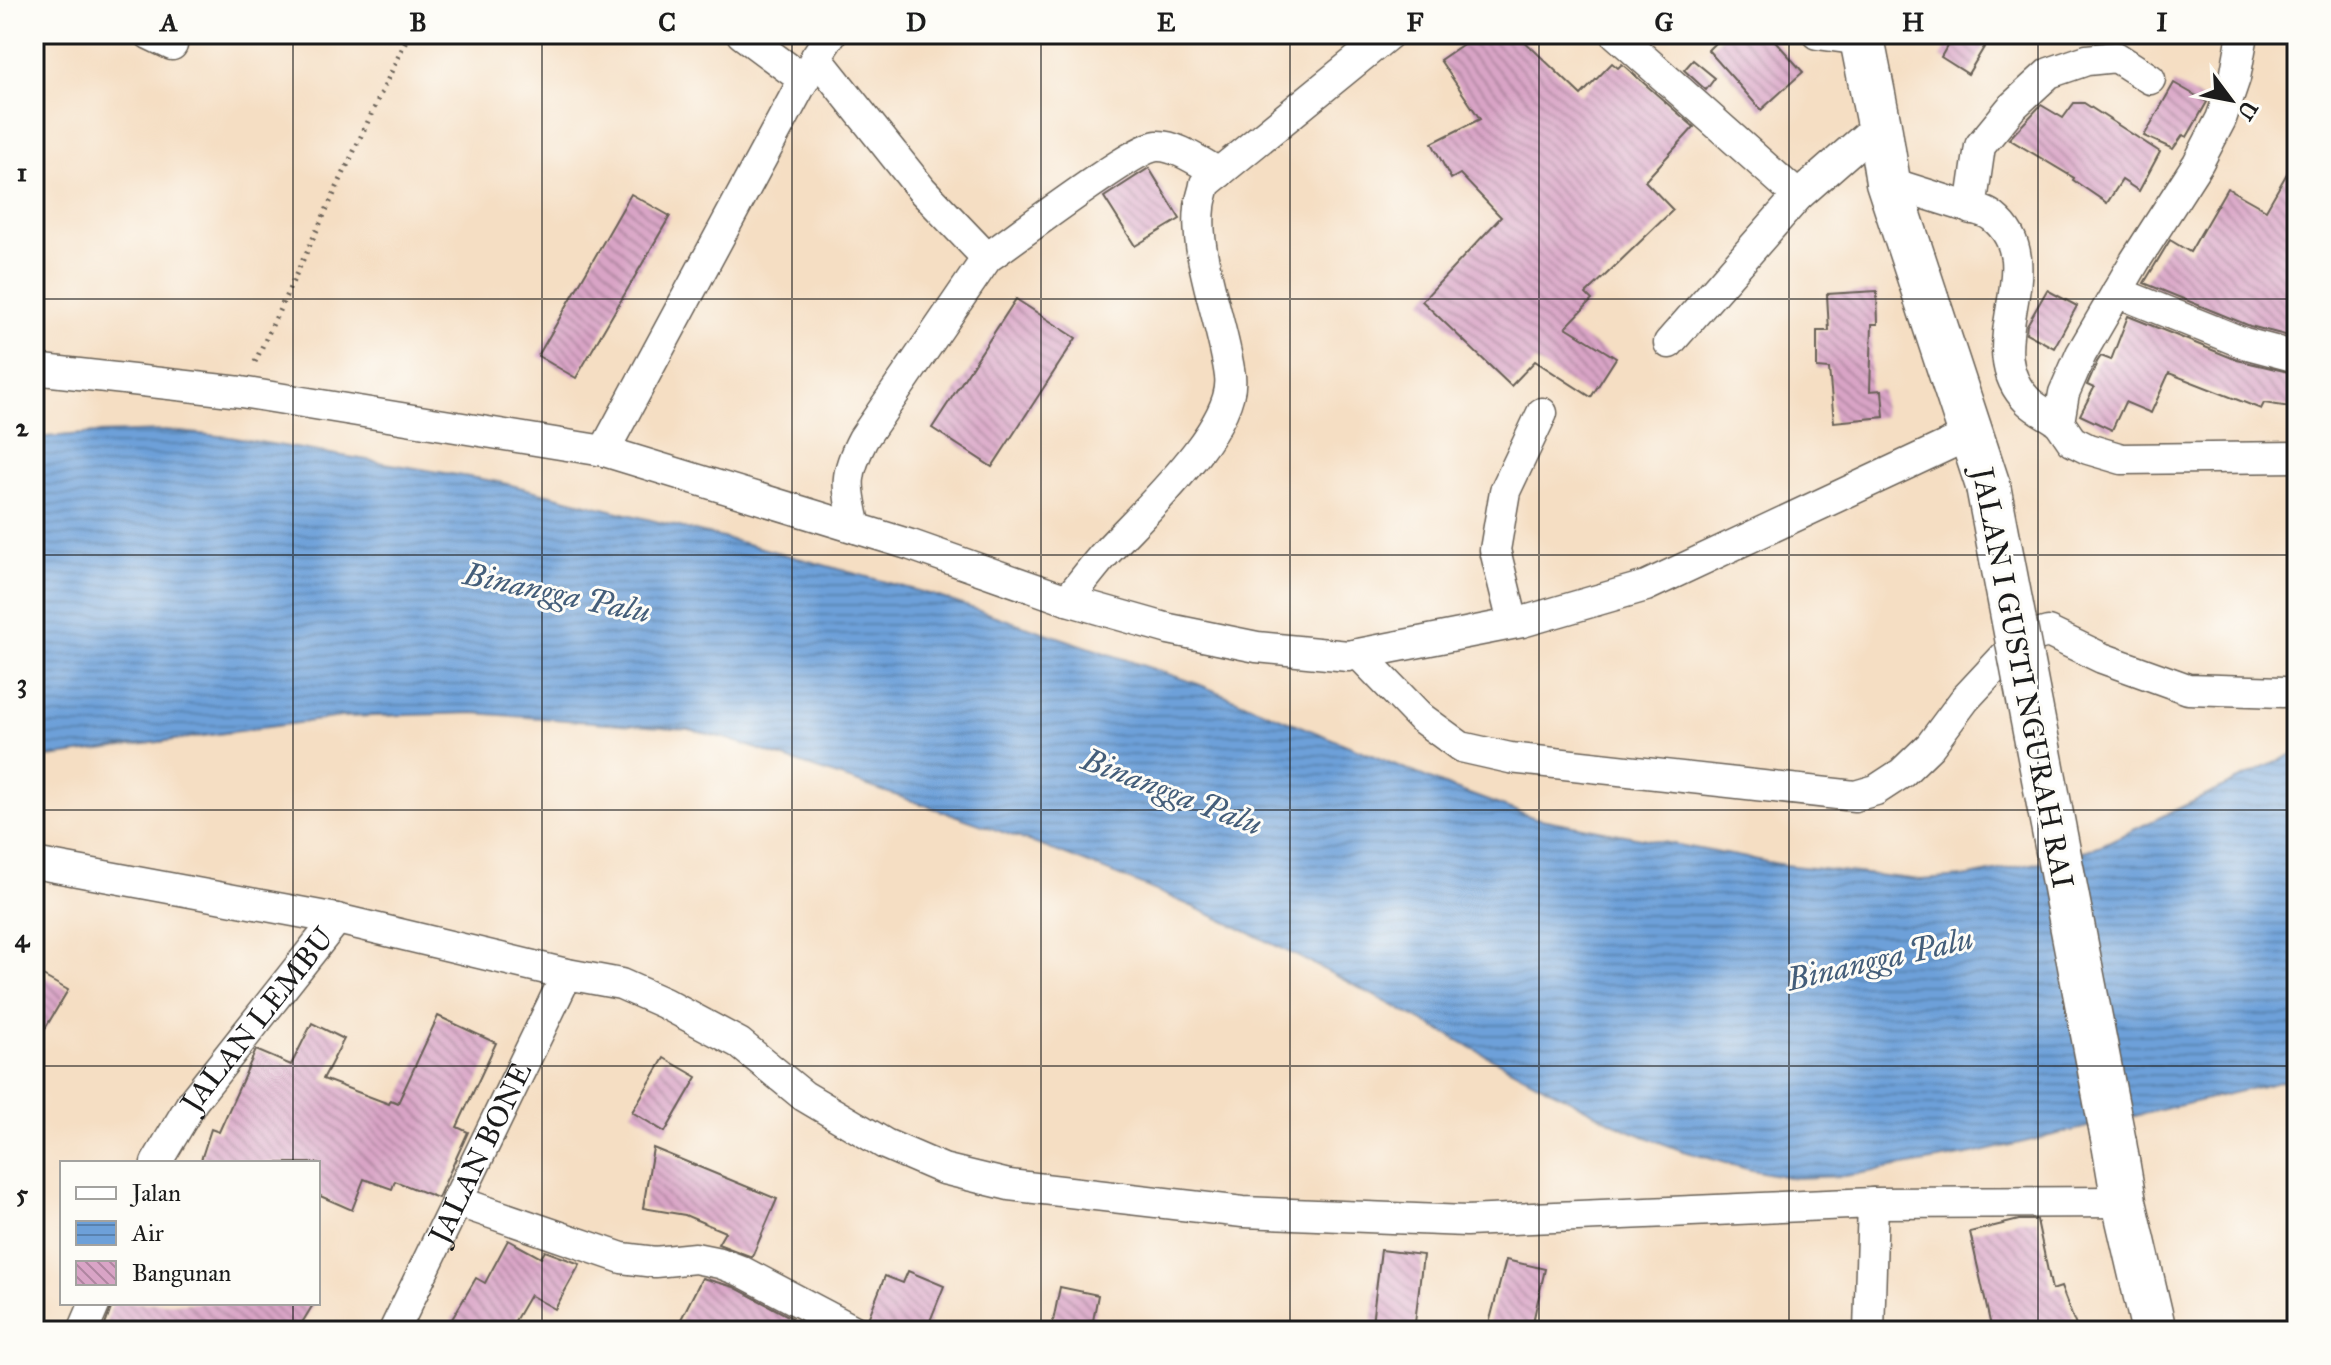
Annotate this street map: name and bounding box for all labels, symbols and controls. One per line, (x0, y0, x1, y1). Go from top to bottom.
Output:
text: A (158, 6, 178, 38)
text: B (409, 6, 427, 38)
text: C (658, 6, 676, 38)
text: D (906, 6, 926, 38)
text: E (1157, 6, 1176, 38)
text: F (1407, 6, 1424, 38)
text: G (1654, 6, 1674, 38)
text: H (1902, 6, 1925, 38)
text: I (2156, 6, 2168, 38)
north arrow (2191, 60, 2271, 140)
text: U (2231, 96, 2264, 125)
text: 1 (17, 156, 27, 188)
text: 2 (16, 411, 30, 443)
street label: JALAN I GUSTI NGURAH RAI (1964, 462, 2081, 891)
water label: Binangga Palu (458, 554, 654, 632)
text: 3 (17, 667, 27, 699)
water label: Binangga Palu (1075, 739, 1268, 844)
water label: Binangga Palu (1781, 919, 1977, 1000)
street label: JALAN LEMBU (172, 920, 342, 1120)
text: 4 (15, 922, 31, 954)
street label: JALAN BONE (420, 1057, 539, 1252)
legend (60, 1161, 320, 1305)
text: 5 (16, 1177, 29, 1209)
text: Jalan (129, 1178, 181, 1208)
text: Air (131, 1218, 164, 1248)
text: Bangunan (132, 1258, 231, 1288)

